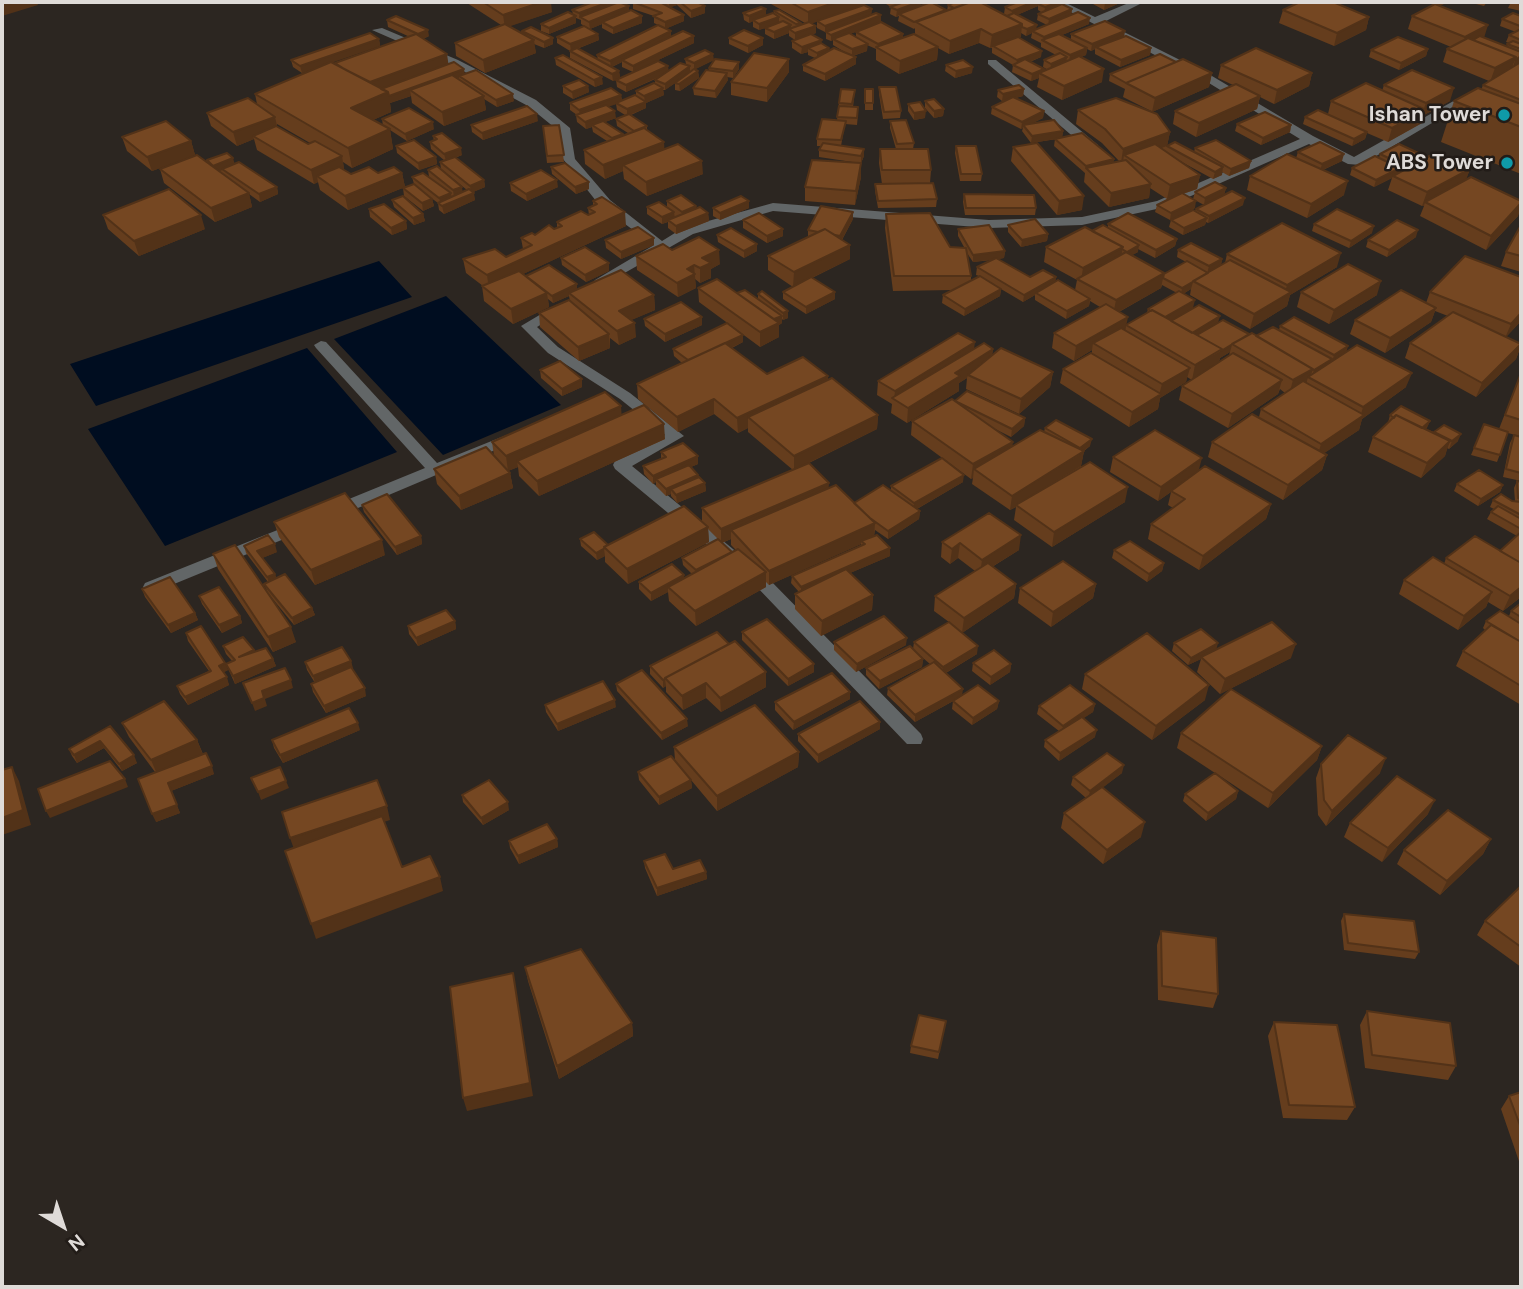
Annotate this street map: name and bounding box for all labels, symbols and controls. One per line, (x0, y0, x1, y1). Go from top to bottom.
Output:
place label: Ishan Tower (1369, 102, 1490, 128)
marker: Ishan Tower (1496, 107, 1512, 123)
place label: ABS Tower (1386, 150, 1493, 176)
marker: ABS Tower (1499, 155, 1515, 171)
north arrow (28, 1191, 98, 1261)
text: N (63, 1229, 90, 1257)

